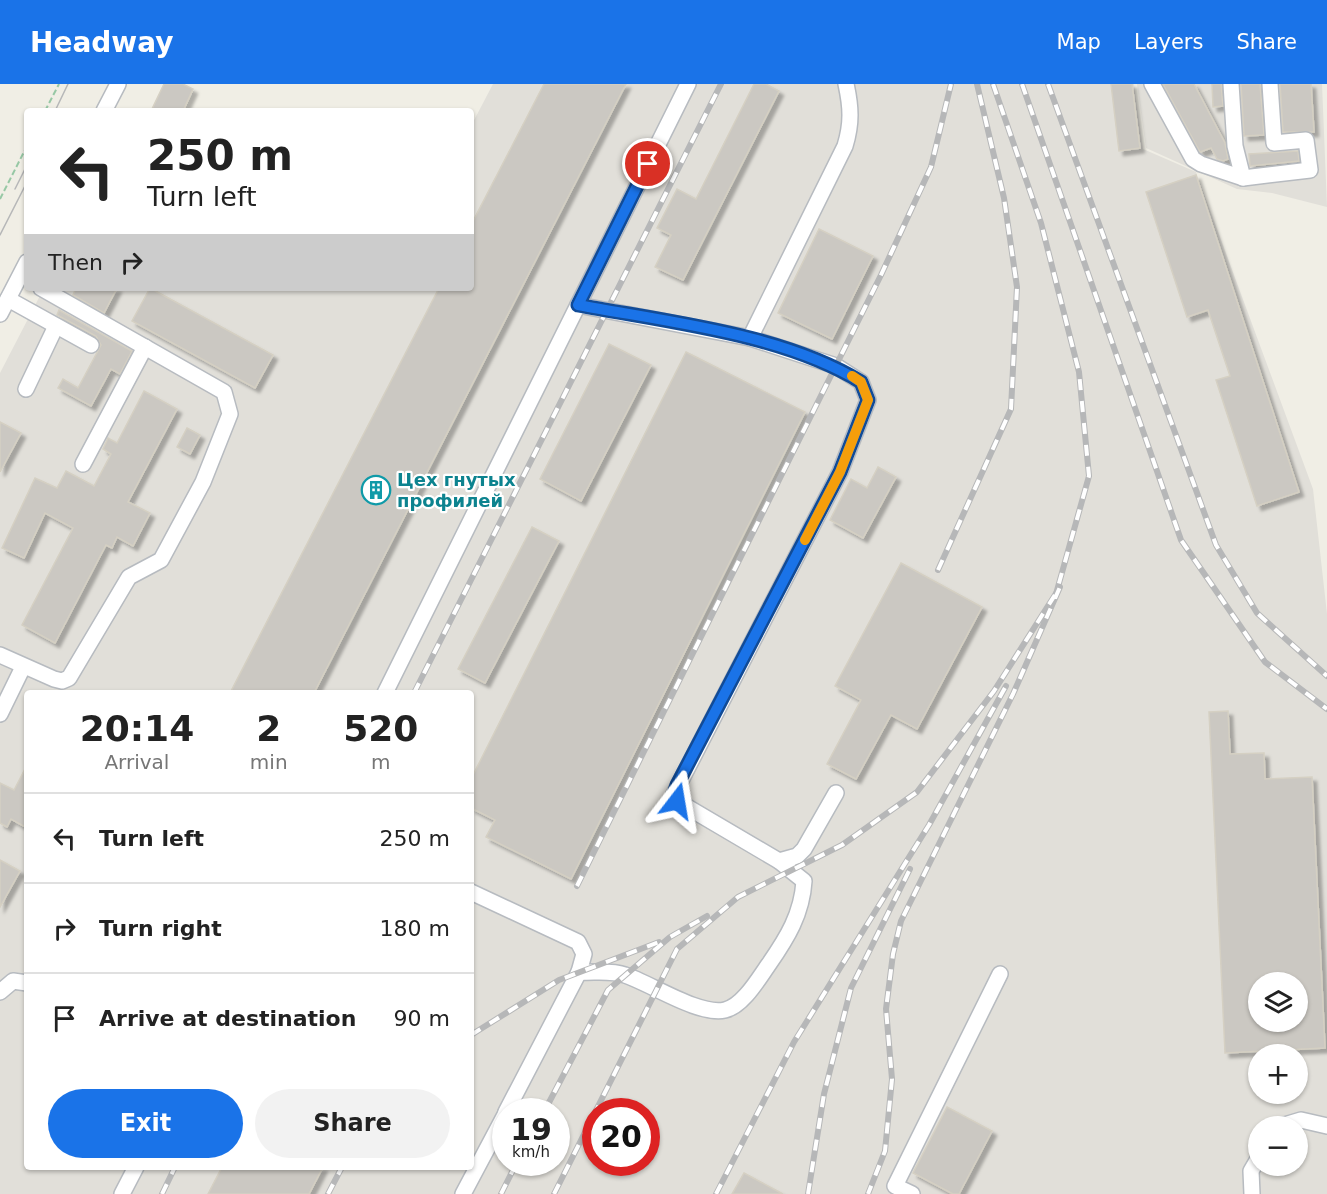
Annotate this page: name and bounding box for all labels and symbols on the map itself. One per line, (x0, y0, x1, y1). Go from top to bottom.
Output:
pin (622, 138, 673, 189)
place label: Цех гнутых профилей (397, 469, 516, 511)
building icon: Цех гнутых профилей (360, 474, 392, 506)
position arrow (645, 769, 709, 833)
speed limit sign: 20 (582, 1098, 660, 1176)

